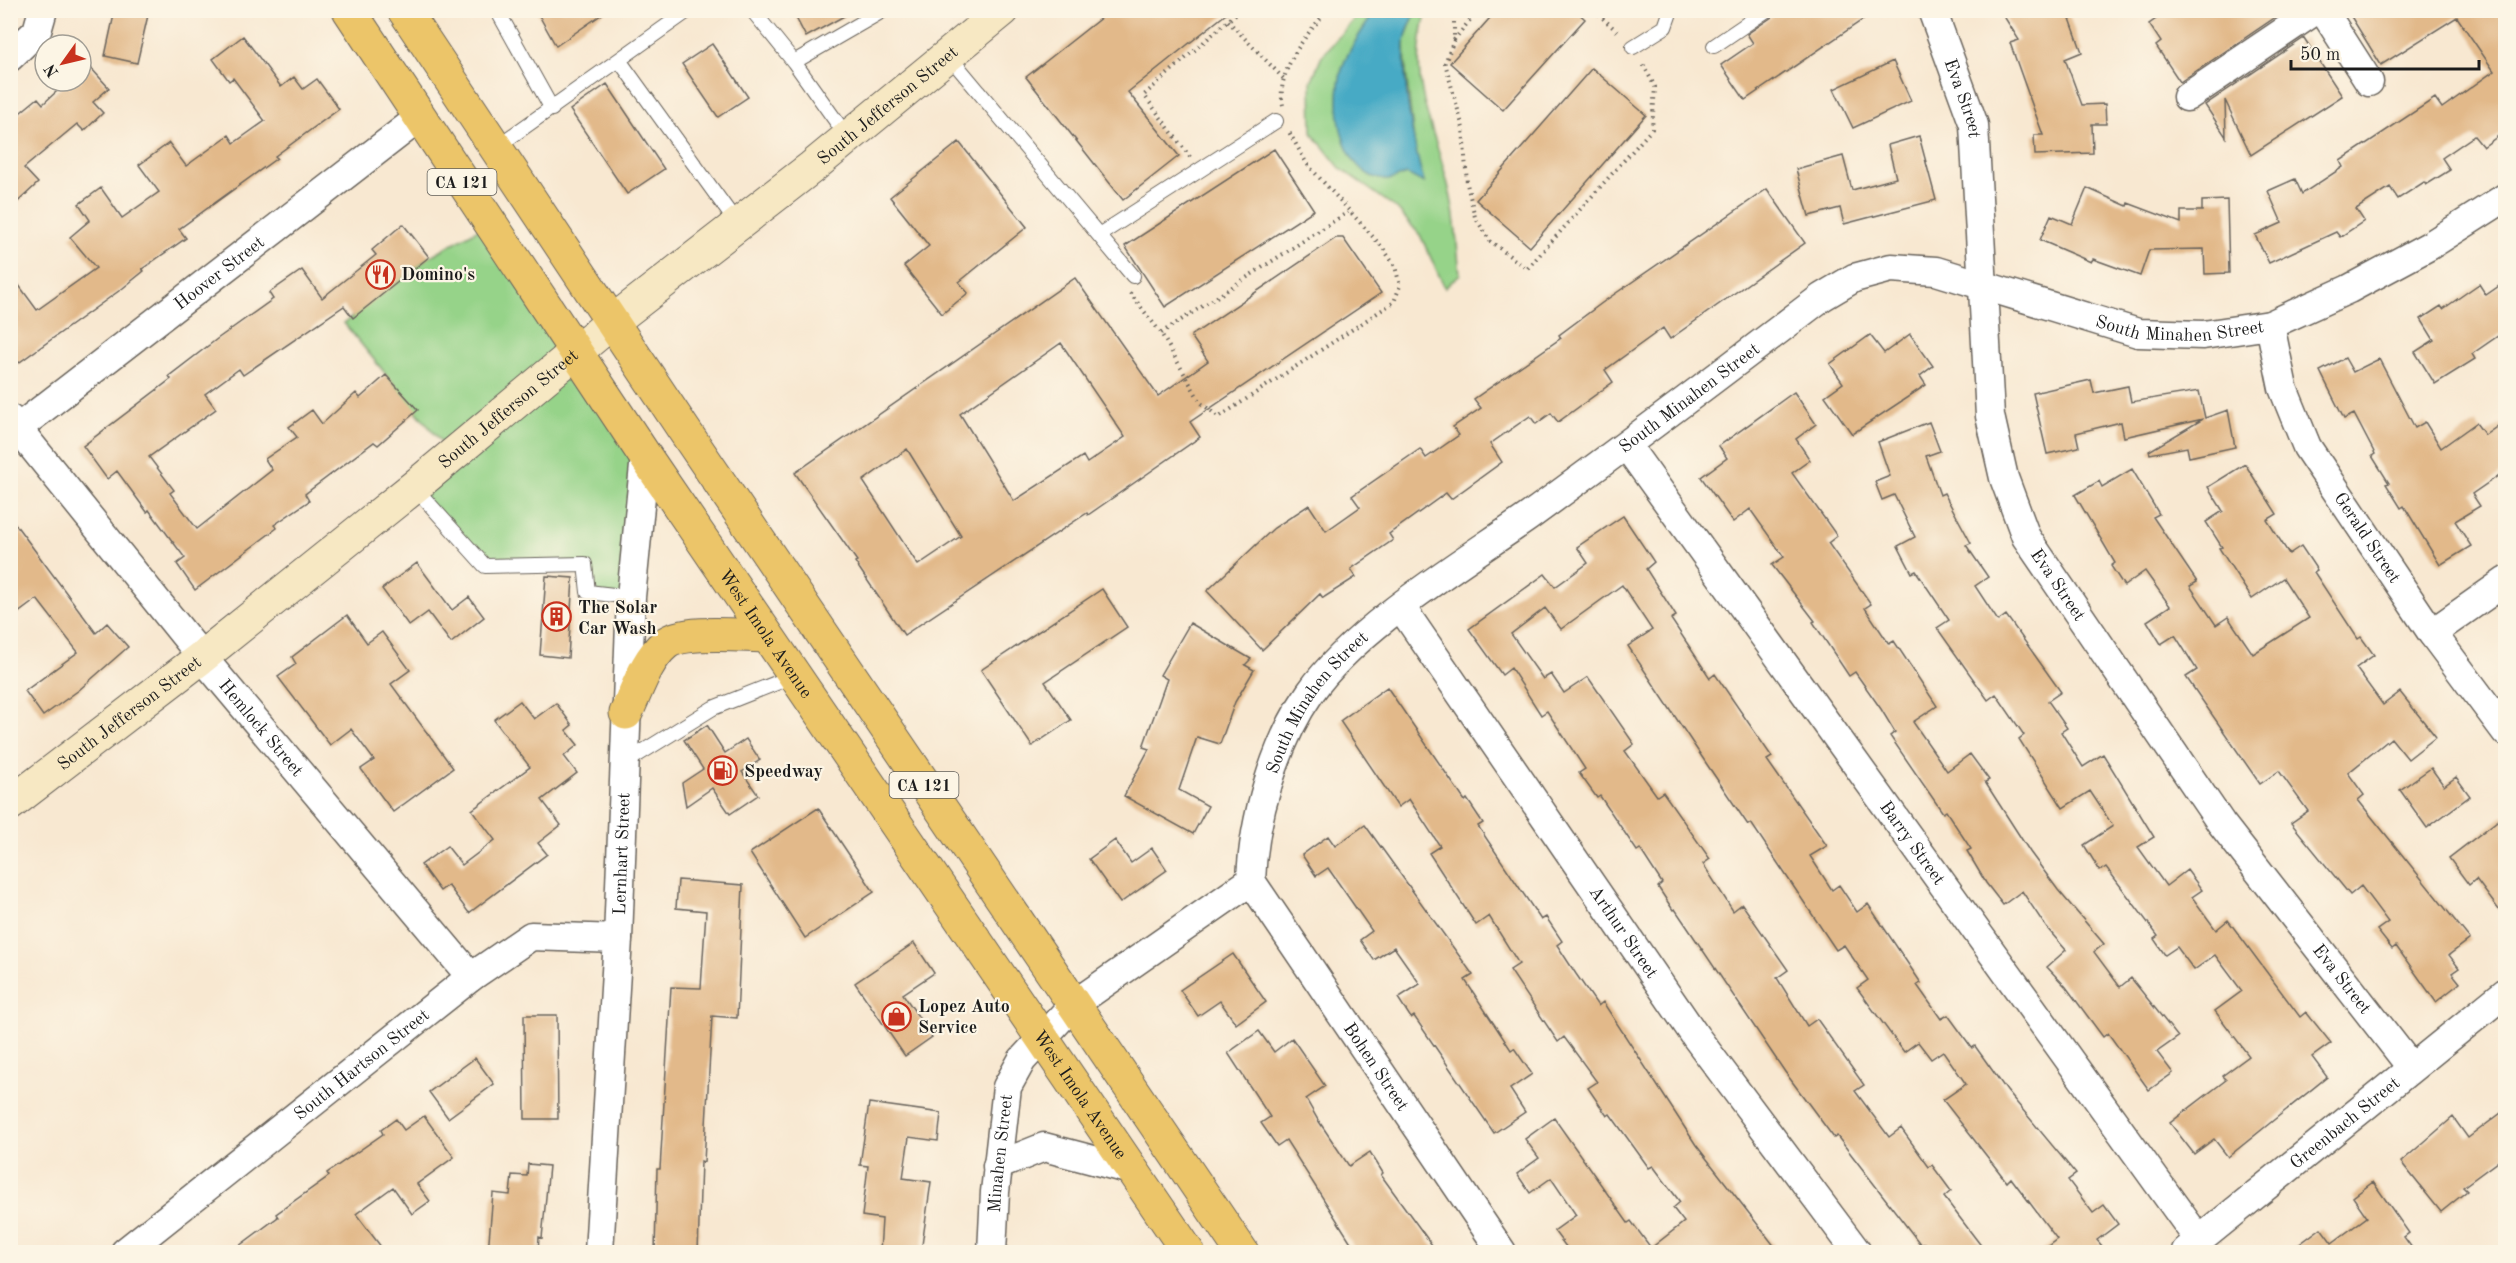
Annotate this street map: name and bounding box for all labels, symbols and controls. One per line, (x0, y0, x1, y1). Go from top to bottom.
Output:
north arrow (33, 33, 93, 93)
scale bar (2291, 33, 2478, 71)
street label: South Jefferson Street (814, 43, 962, 169)
text: 50 m (2300, 46, 2340, 64)
street label: Eva Street (1941, 57, 1983, 139)
text: N (42, 60, 62, 80)
road number: CA 121 (428, 169, 496, 195)
street label: Hoover Street (171, 233, 268, 314)
restaurant icon: Domino's (364, 258, 396, 290)
place label: Domino's (401, 266, 475, 284)
street label: South Minahen Street (2093, 313, 2265, 345)
street label: South Minahen Street (1616, 340, 1763, 457)
street label: South Jefferson Street (435, 346, 582, 473)
street label: Gerald Street (2330, 490, 2404, 586)
street label: Eva Street (2027, 546, 2088, 625)
street label: West Imola Avenue (715, 566, 815, 702)
place label: The Solar Car Wash (578, 599, 657, 638)
building icon: The Solar Car Wash (541, 601, 573, 633)
street label: South Minahen Street (1264, 628, 1372, 776)
street label: South Jefferson Street (54, 653, 205, 774)
street label: Hemlock Street (215, 676, 306, 780)
fuel station icon: Speedway (707, 755, 739, 787)
place label: Speedway (744, 763, 823, 781)
road number: CA 121 (890, 772, 958, 798)
street label: Lernhart Street (611, 792, 634, 915)
street label: Barry Street (1876, 798, 1948, 889)
street label: Arthur Street (1585, 883, 1661, 982)
street label: Eva Street (2309, 941, 2374, 1018)
place label: Lopez Auto Service (918, 998, 1010, 1037)
shop icon: Lopez Auto Service (881, 1000, 913, 1032)
street label: South Hartson Street (291, 1006, 433, 1124)
street label: Bohen Street (1340, 1020, 1412, 1114)
street label: West Imola Avenue (1030, 1027, 1130, 1162)
street label: Greenbach Street (2287, 1074, 2403, 1173)
street label: Minahen Street (986, 1093, 1016, 1213)

